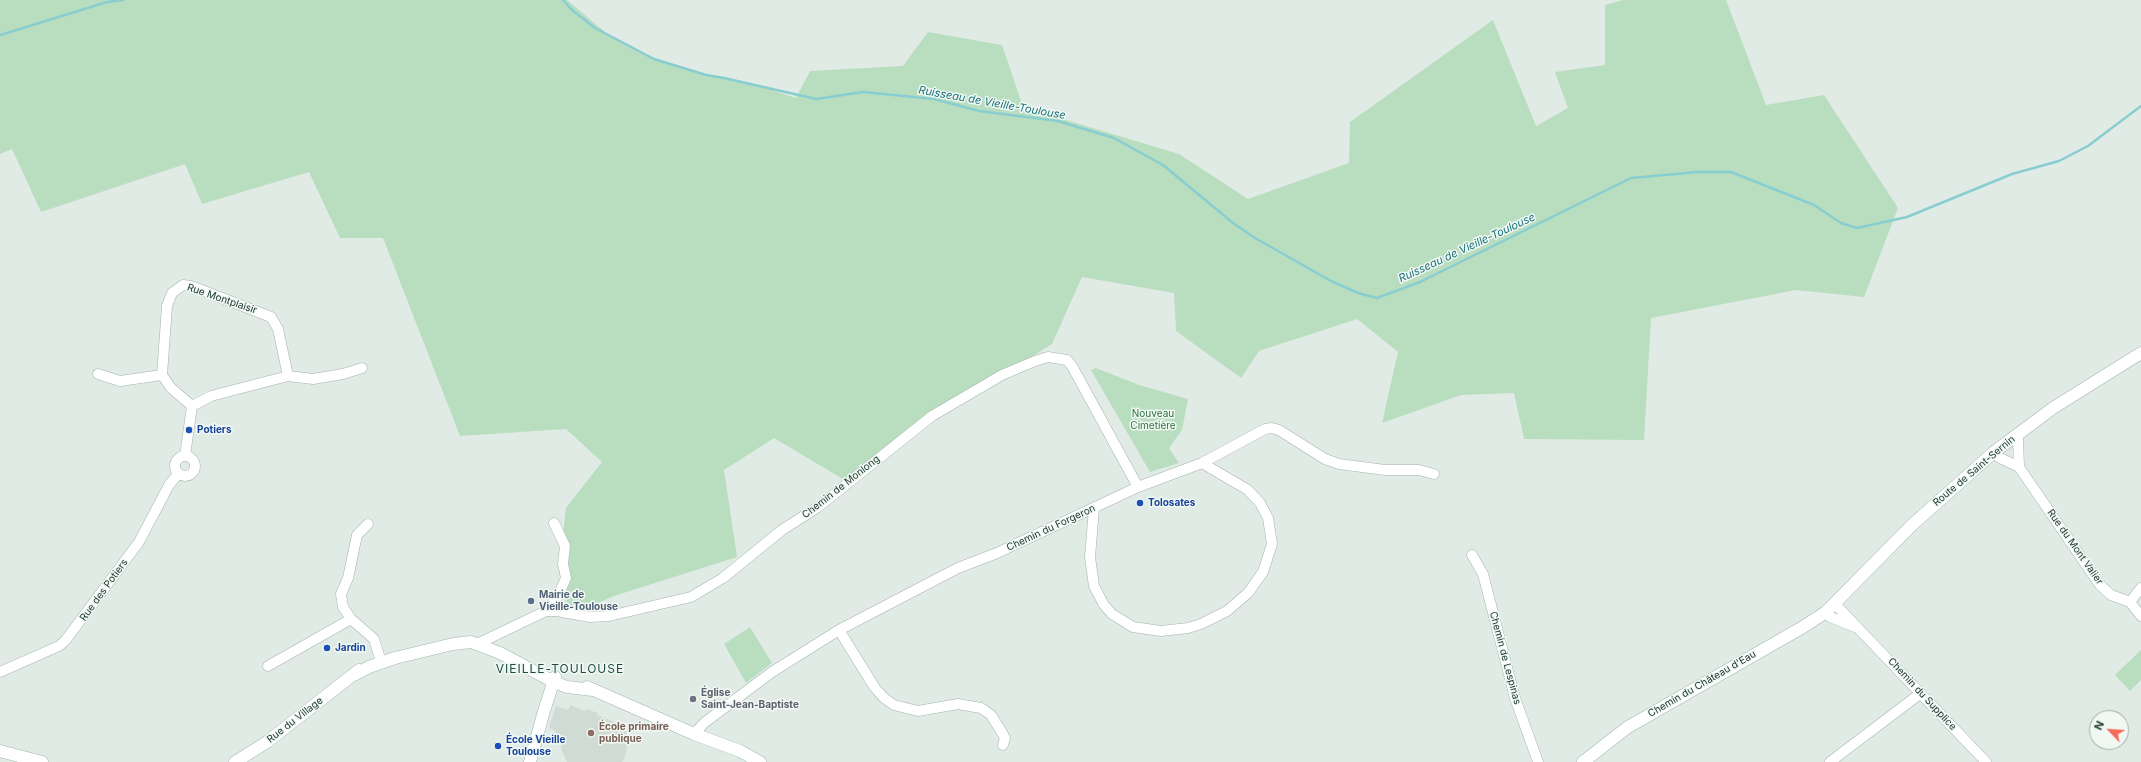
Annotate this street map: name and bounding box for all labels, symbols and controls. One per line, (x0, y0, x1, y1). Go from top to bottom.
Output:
water label: Ruisseau de Vieille-Toulouse (917, 84, 1067, 122)
water label: Ruisseau de Vieille-Toulouse (1397, 210, 1537, 286)
street label: Rue Montplaisir (185, 281, 259, 317)
park label: Nouveau Cimetière (1130, 408, 1176, 432)
place label: Potiers (197, 424, 232, 436)
marker: Potiers (184, 425, 194, 435)
street label: Route de Saint-Sernin (1931, 433, 2017, 509)
street label: Chemin de Monlong (800, 453, 882, 521)
place label: Tolosates (1148, 497, 1195, 509)
marker: Tolosates (1135, 498, 1145, 508)
street label: Chemin du Forgeron (1005, 502, 1097, 554)
street label: Rue du Mont Valier (2044, 507, 2106, 587)
street label: Rue des Potiers (77, 557, 131, 623)
place label: Mairie de Vieille-Toulouse (539, 589, 618, 612)
marker: Mairie de Vieille-Toulouse (526, 596, 536, 606)
street label: Chemin de Lespinas (1487, 610, 1523, 706)
place label: Jardin (335, 642, 366, 654)
marker: Jardin (322, 643, 332, 653)
street label: Chemin du Château d'Eau (1646, 648, 1758, 720)
street label: Chemin du Supplice (1885, 655, 1959, 733)
district label: VIEILLE-TOULOUSE (496, 662, 624, 676)
place label: Église Saint-Jean-Baptiste (701, 687, 799, 710)
street label: Rue du Village (265, 694, 325, 746)
marker: Église Saint-Jean-Baptiste (688, 694, 698, 704)
north arrow (2089, 710, 2129, 750)
text: N (2091, 719, 2107, 732)
place label: École primaire publique (599, 721, 669, 744)
marker: École primaire publique (586, 728, 596, 738)
place label: École Vieille Toulouse (506, 734, 565, 758)
marker: École Vieille Toulouse (493, 741, 503, 751)

